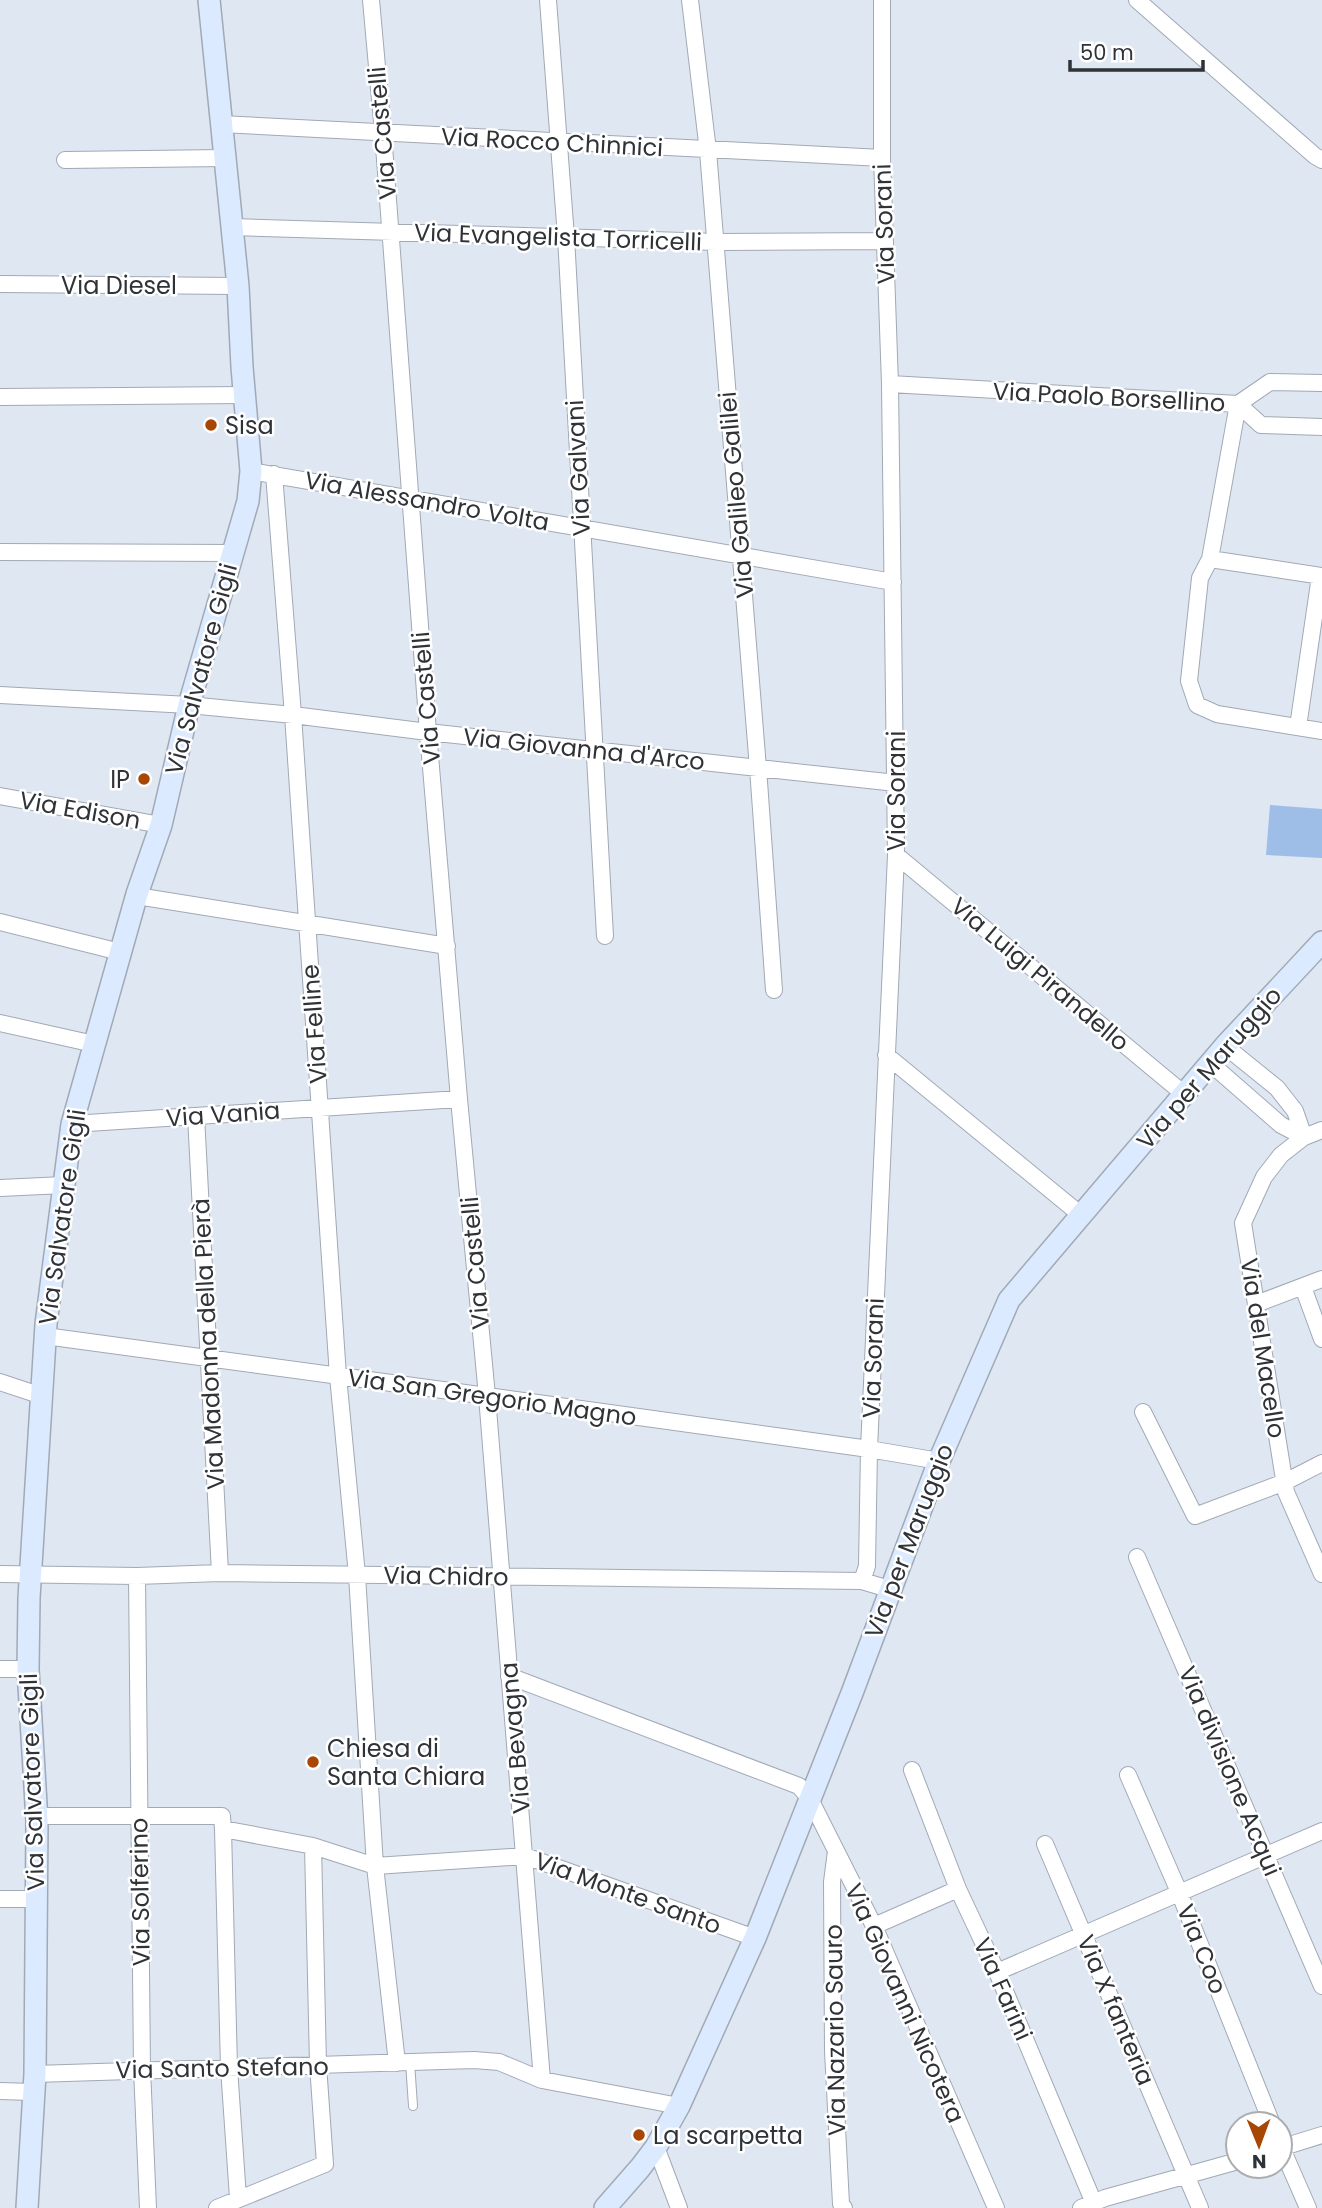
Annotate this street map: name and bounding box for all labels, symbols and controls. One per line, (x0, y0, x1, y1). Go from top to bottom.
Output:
scale bar (1070, 28, 1203, 72)
text: 50 m (1080, 38, 1134, 67)
street label: Via Castelli (360, 65, 404, 201)
street label: Via Rocco Chinnici (440, 120, 664, 164)
street label: Via Sorani (865, 163, 903, 285)
street label: Via Evangelista Torricelli (413, 215, 703, 259)
street label: Via Diesel (61, 269, 177, 302)
street label: Via Paolo Borsellino (992, 374, 1226, 420)
street label: Via Galileo Galilei (711, 390, 761, 600)
street label: Via Galvani (558, 399, 598, 537)
place label: Sisa (225, 409, 274, 442)
marker: Sisa (203, 417, 219, 433)
street label: Via Alessandro Volta (302, 463, 552, 539)
street label: Via Salvatore Gigli (157, 560, 245, 778)
street label: Via Castelli (404, 630, 448, 766)
street label: Via Giovanna d'Arco (462, 720, 706, 778)
street label: Via Sorani (880, 731, 913, 851)
place label: IP (110, 763, 130, 796)
marker: IP (136, 771, 152, 787)
street label: Via Edison (17, 783, 143, 837)
street label: Via Luigi Pirandello (944, 890, 1136, 1058)
street label: Via Felline (293, 963, 335, 1085)
street label: Via per Maruggio (1129, 979, 1289, 1157)
street label: Via Vania (165, 1094, 281, 1134)
street label: Via Salvatore Gigli (31, 1107, 93, 1327)
street label: Via Castelli (453, 1195, 497, 1331)
street label: Via Madonna della Pierà (184, 1197, 232, 1491)
street label: Via del Macello (1232, 1256, 1294, 1440)
street label: Via Sorani (854, 1297, 892, 1419)
street label: Via San Gregorio Magno (345, 1360, 639, 1434)
street label: Via per Maruggio (857, 1439, 961, 1643)
street label: Via Chidro (383, 1558, 509, 1594)
street label: Via Bevagna (492, 1661, 538, 1815)
street label: Via divisione Acqui (1171, 1661, 1289, 1881)
street label: Via Salvatore Gigli (12, 1673, 52, 1891)
place label: Chiesa di Santa Chiara (327, 1732, 485, 1793)
marker: Chiesa di Santa Chiara (305, 1754, 321, 1770)
street label: Via Solferino (122, 1817, 158, 1967)
street label: Via Monte Santo (530, 1844, 726, 1942)
street label: Via Giovanni Nicotera (837, 1878, 973, 2128)
street label: Via Coo (1169, 1899, 1235, 1999)
street label: Via Nazario Sauro (817, 1924, 853, 2136)
street label: Via X fanteria (1070, 1930, 1162, 2090)
street label: Via Farini (966, 1932, 1040, 2046)
street label: Via Santo Stefano (115, 2050, 329, 2086)
north arrow (1224, 2110, 1294, 2180)
place label: La scarpetta (653, 2119, 803, 2152)
marker: La scarpetta (631, 2127, 647, 2143)
text: N (1252, 2148, 1267, 2175)

